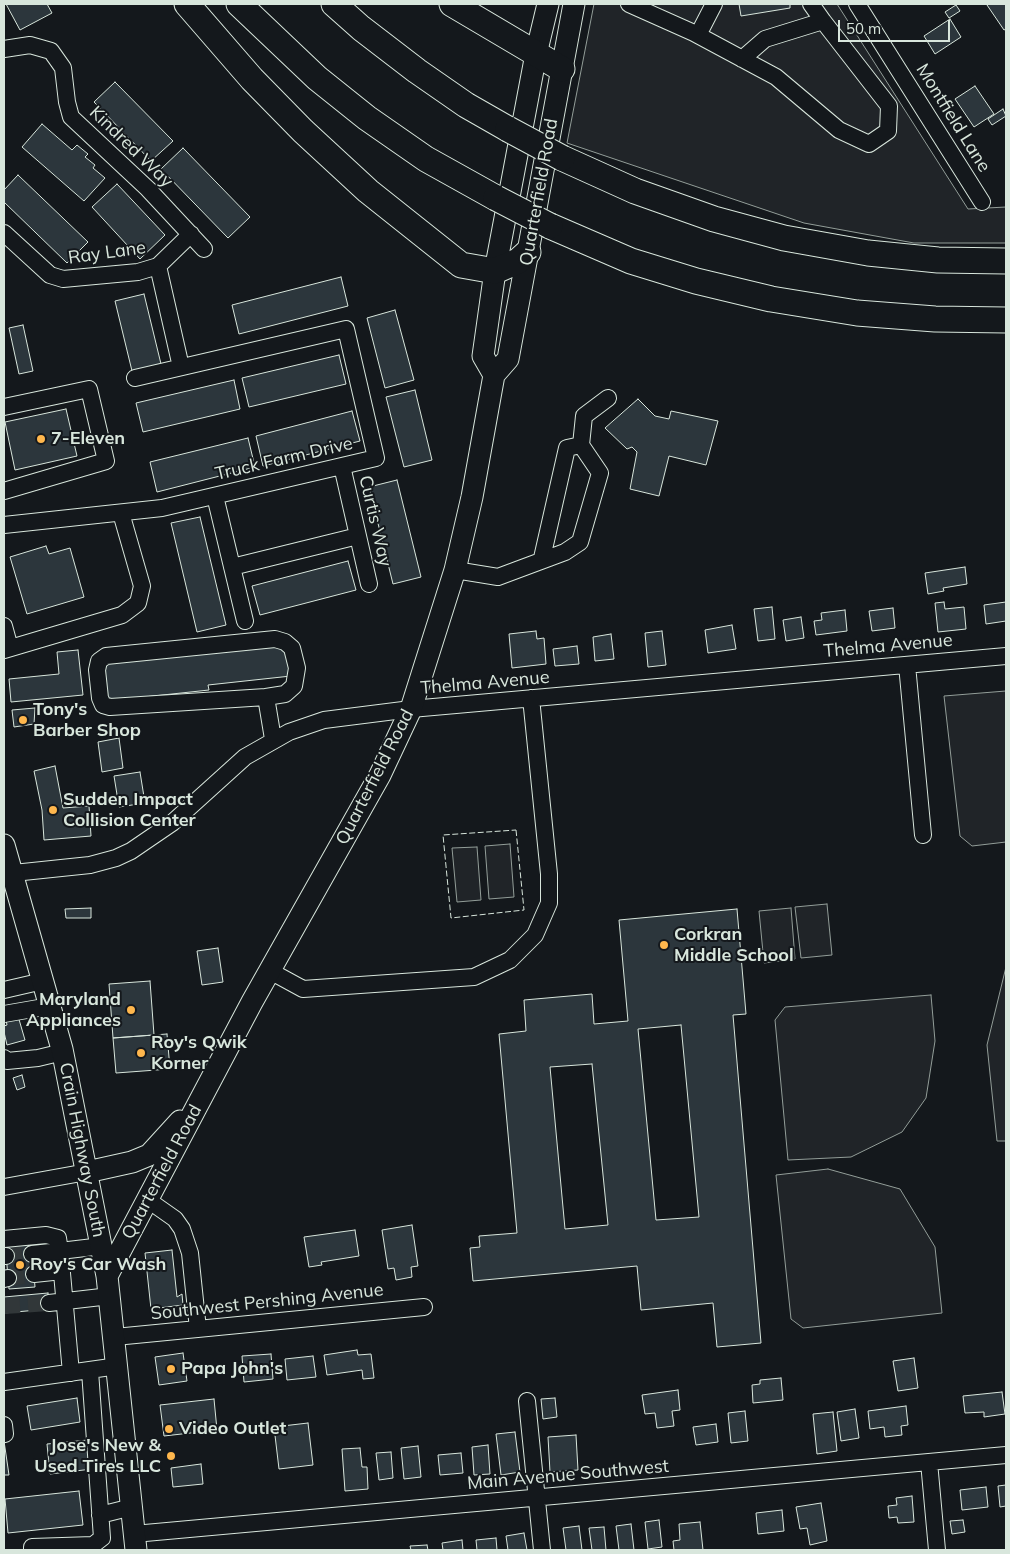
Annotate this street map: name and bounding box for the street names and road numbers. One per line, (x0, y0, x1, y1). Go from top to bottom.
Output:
street label: Montfield Lane (911, 60, 995, 176)
street label: Kindred Way (85, 102, 177, 192)
street label: Quarterfield Road (515, 117, 563, 267)
street label: Ray Lane (67, 237, 147, 269)
street label: Truck Farm Drive (213, 433, 355, 485)
street label: Curtis Way (354, 473, 396, 569)
street label: Thelma Avenue (823, 630, 953, 662)
street label: Thelma Avenue (420, 667, 550, 699)
street label: Quarterfield Road (332, 706, 418, 848)
street label: Crain Highway South (54, 1061, 110, 1239)
street label: Quarterfield Road (117, 1101, 207, 1243)
street label: Southwest Pershing Avenue (150, 1279, 384, 1325)
street label: Main Avenue Southwest (466, 1455, 670, 1495)

